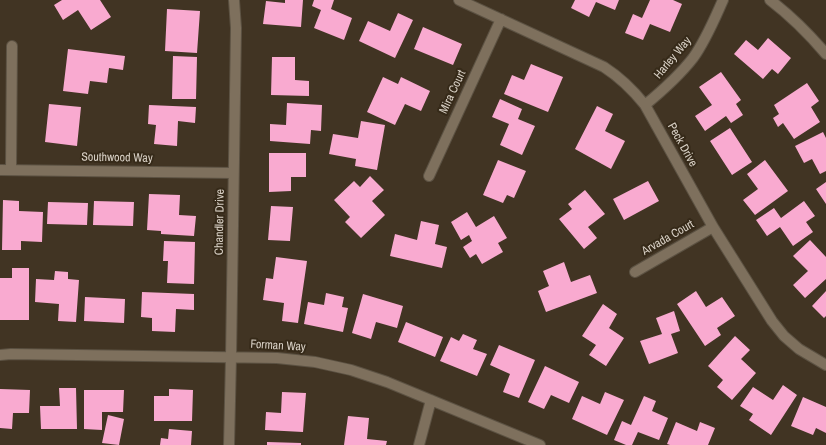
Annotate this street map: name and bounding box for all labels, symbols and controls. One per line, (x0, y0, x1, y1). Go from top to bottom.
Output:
street label: Harley Way (651, 34, 695, 82)
street label: Mira Court (437, 68, 469, 116)
street label: Peck Drive (664, 120, 700, 170)
street label: Southwood Way (81, 150, 153, 166)
street label: Chandler Drive (212, 189, 228, 255)
street label: Arvada Court (639, 217, 697, 259)
street label: Forman Way (250, 337, 306, 355)

